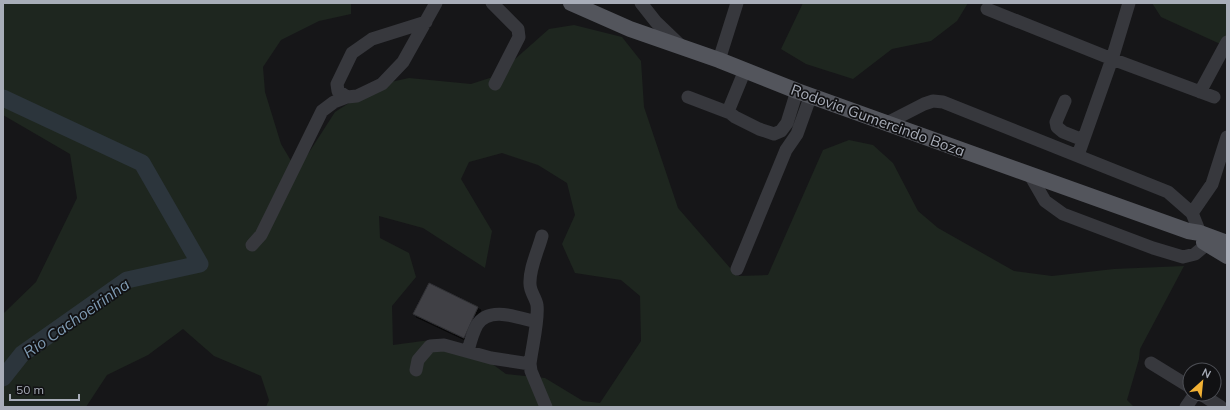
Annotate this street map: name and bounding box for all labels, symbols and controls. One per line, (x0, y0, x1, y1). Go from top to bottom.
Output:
street label: Rodovia Gumercindo Boza (788, 80, 968, 160)
water label: Rio Cachoeirinha (19, 274, 133, 362)
north arrow (1182, 362, 1222, 402)
text: N (1200, 365, 1213, 381)
scale bar (10, 376, 79, 402)
text: 50 m (16, 382, 44, 397)

